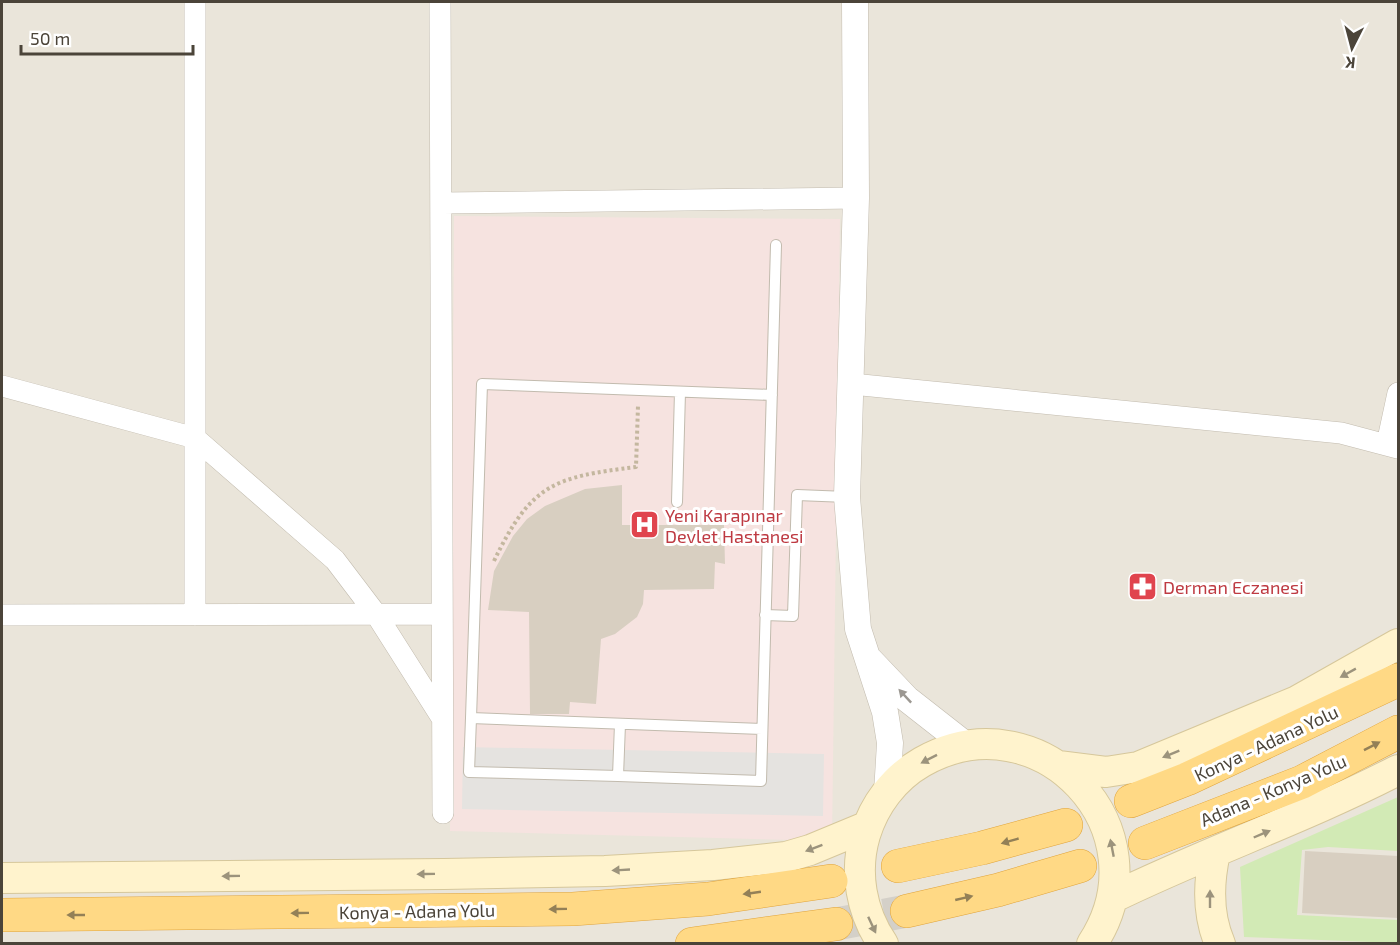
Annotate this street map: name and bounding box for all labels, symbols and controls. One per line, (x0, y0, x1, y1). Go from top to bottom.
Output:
scale bar (21, 18, 194, 56)
north arrow (1322, 18, 1382, 78)
text: 50 m (30, 27, 70, 49)
text: K (1343, 53, 1356, 73)
place label: Yeni Karapınar Devlet Hastanesi (665, 504, 804, 547)
hospital icon: Yeni Karapınar Devlet Hastanesi (628, 509, 660, 541)
pharmacy icon: Derman Eczanesi (1126, 571, 1158, 603)
place label: Derman Eczanesi (1163, 576, 1304, 598)
one-way arrow (1339, 668, 1356, 678)
one-way arrow (898, 688, 912, 703)
street label: Konya - Adana Yolu (1191, 700, 1341, 786)
one-way arrow (1364, 741, 1381, 751)
street label: Adana - Konya Yolu (1197, 749, 1349, 831)
one-way arrow (1161, 750, 1179, 760)
one-way arrow (920, 754, 937, 764)
one-way arrow (1253, 828, 1271, 838)
one-way arrow (1000, 836, 1019, 846)
one-way arrow (1107, 838, 1116, 857)
one-way arrow (805, 844, 823, 853)
one-way arrow (611, 865, 630, 874)
one-way arrow (416, 869, 435, 879)
one-way arrow (221, 871, 240, 881)
one-way arrow (743, 888, 762, 897)
one-way arrow (1205, 890, 1215, 909)
one-way arrow (955, 892, 974, 902)
street label: Konya - Adana Yolu (339, 899, 495, 923)
one-way arrow (549, 905, 568, 914)
one-way arrow (291, 908, 310, 918)
one-way arrow (66, 910, 85, 920)
one-way arrow (868, 916, 877, 933)

